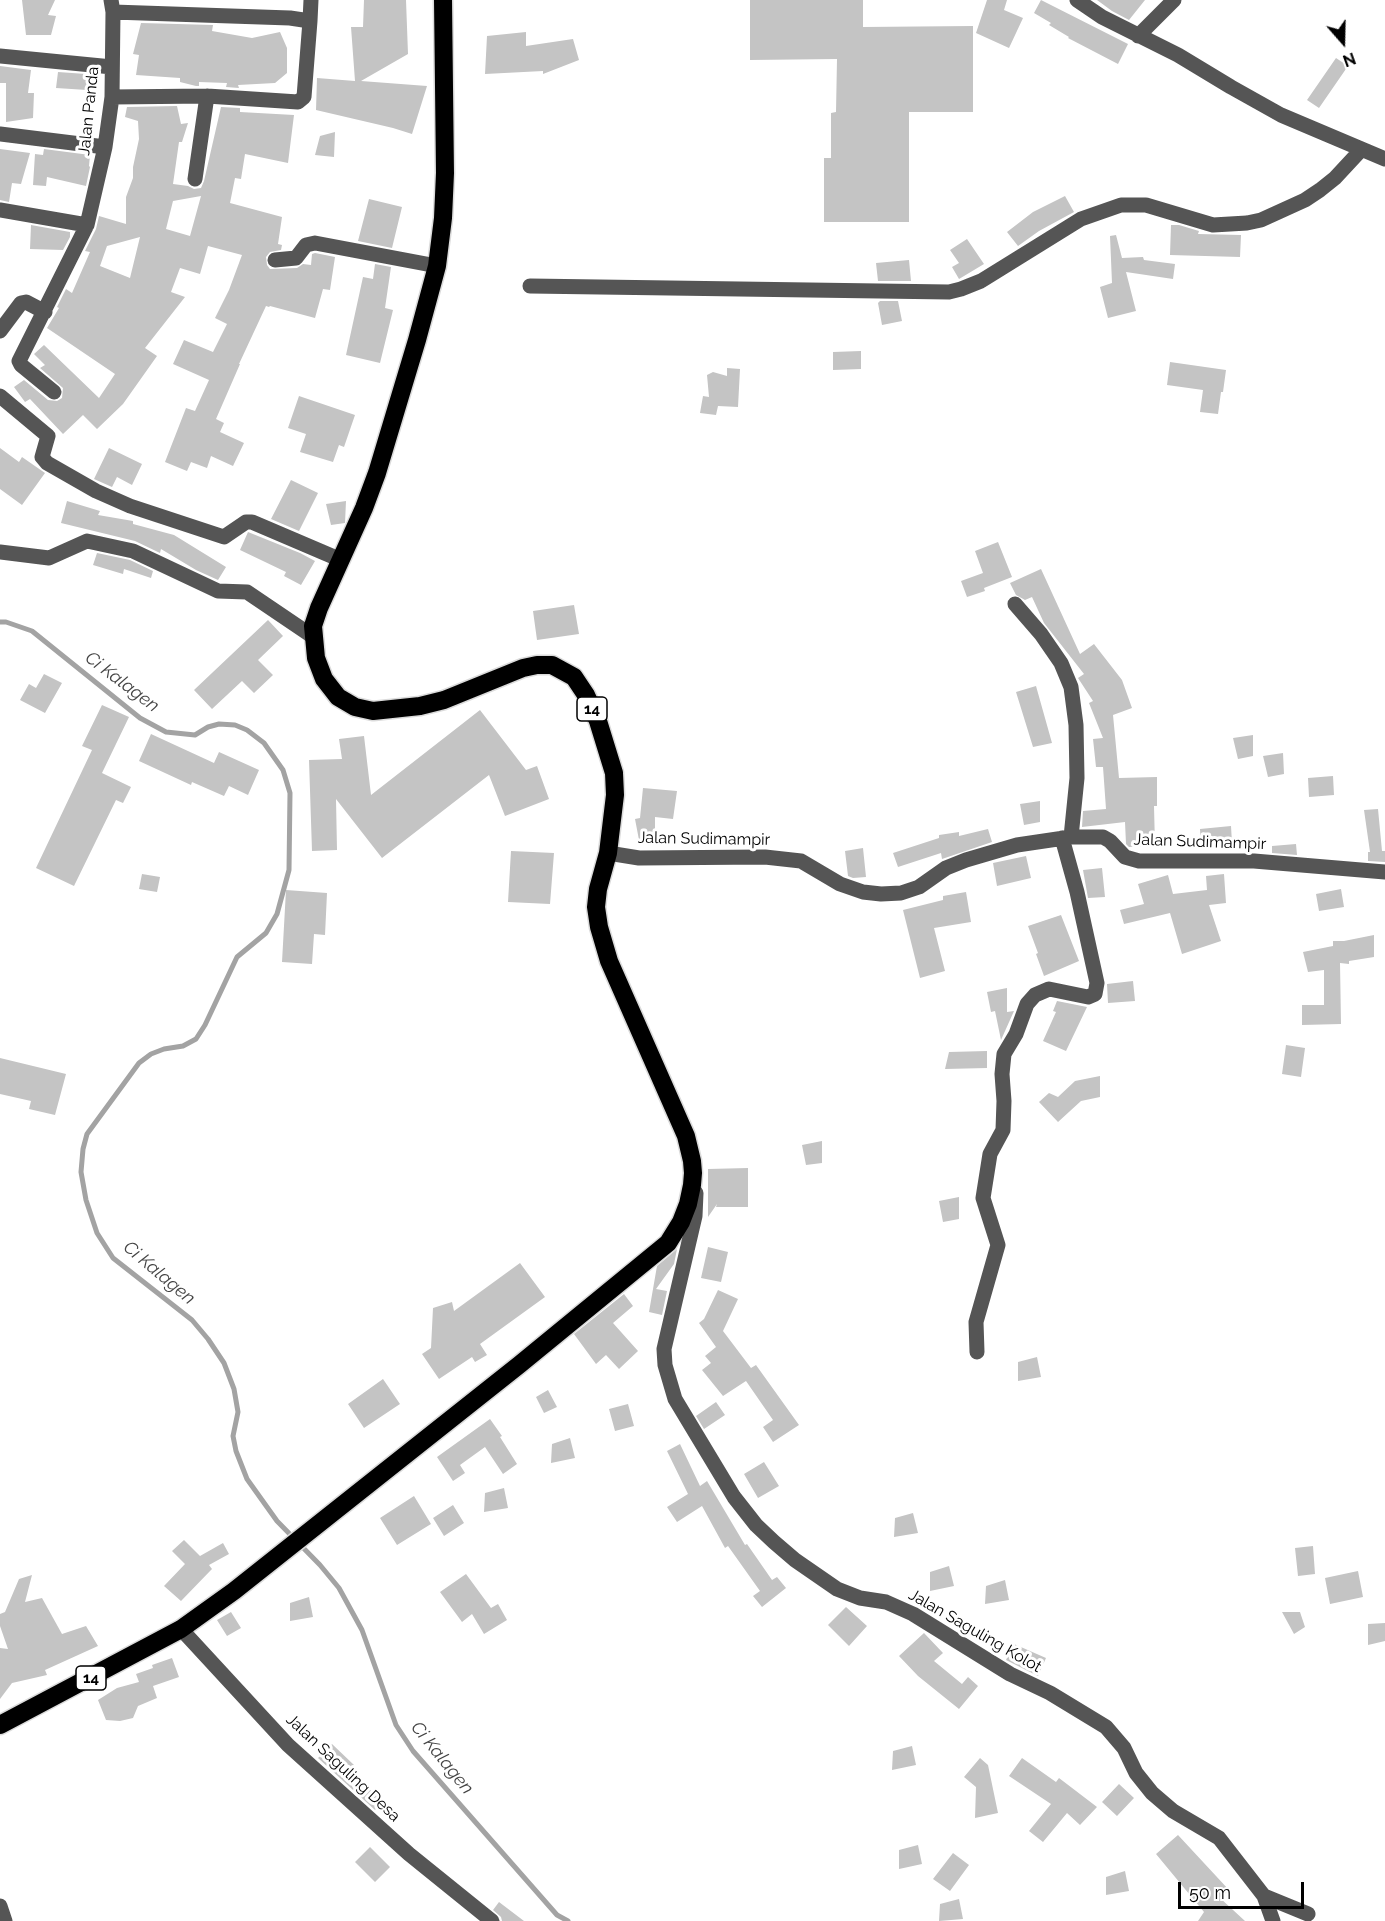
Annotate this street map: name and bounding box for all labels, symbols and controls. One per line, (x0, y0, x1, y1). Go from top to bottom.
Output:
north arrow (1313, 12, 1373, 72)
text: N (1340, 48, 1358, 70)
street label: Jalan Panda (75, 66, 103, 156)
water label: Ci Kalagen (81, 647, 163, 717)
road number: 14 (577, 697, 607, 721)
street label: Jalan Sudimampir (638, 828, 770, 850)
street label: Jalan Sudimampir (1133, 830, 1267, 854)
water label: Ci Kalagen (119, 1237, 199, 1309)
street label: Jalan Saguling Kolot (905, 1585, 1045, 1677)
road number: 14 (76, 1666, 106, 1690)
street label: Jalan Saguling Desa (282, 1710, 404, 1826)
water label: Ci Kalagen (406, 1717, 478, 1799)
scale bar (1181, 1870, 1307, 1908)
text: 50 m (1189, 1882, 1231, 1903)

